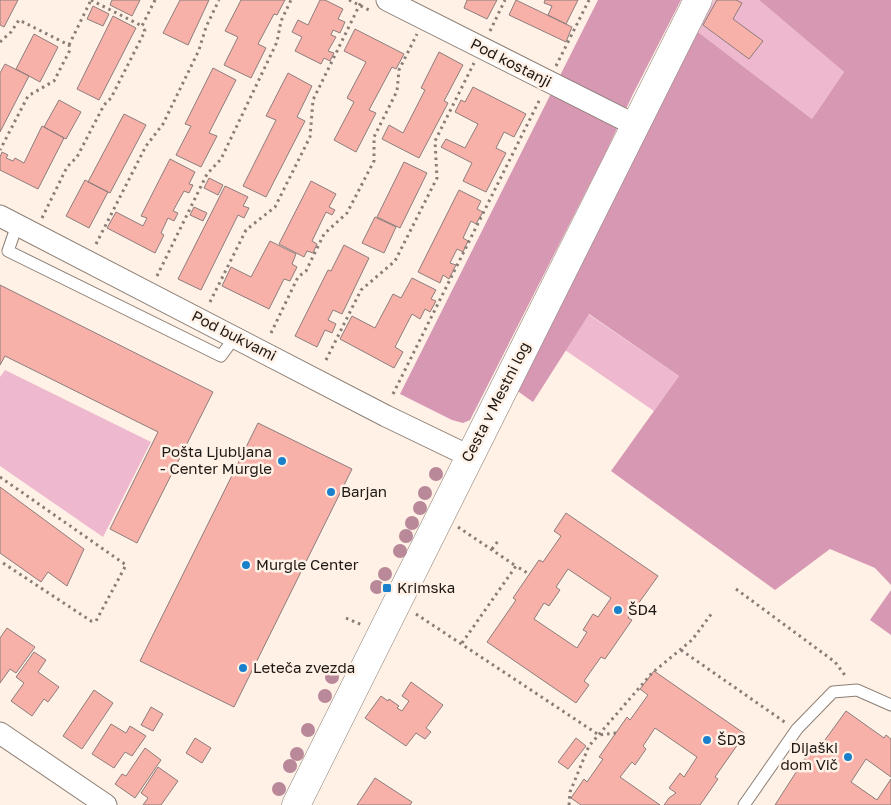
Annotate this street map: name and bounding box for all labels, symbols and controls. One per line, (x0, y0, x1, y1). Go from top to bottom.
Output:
street label: Pod kostanji (468, 34, 555, 90)
street label: Pod bukvami (189, 306, 280, 364)
street label: Cesta v Mestni log (457, 338, 533, 465)
place label: Pošta Ljubljana - Center Murgle (160, 442, 272, 477)
marker: Pošta Ljubljana - Center Murgle (276, 455, 288, 467)
place label: Barjan (341, 482, 387, 500)
marker: Barjan (325, 486, 337, 498)
place label: Murgle Center (256, 555, 359, 573)
marker: Murgle Center (240, 559, 252, 571)
place label: Krimska (397, 578, 455, 596)
marker: Krimska (381, 582, 393, 594)
place label: ŠD4 (628, 600, 657, 618)
marker: ŠD4 (612, 604, 624, 616)
place label: Leteča zvezda (253, 658, 355, 676)
marker: Leteča zvezda (237, 662, 249, 674)
place label: ŠD3 (717, 730, 746, 748)
marker: ŠD3 (701, 734, 713, 746)
place label: Dijaški dom Vič (781, 738, 838, 773)
marker: Dijaški dom Vič (842, 751, 854, 763)

